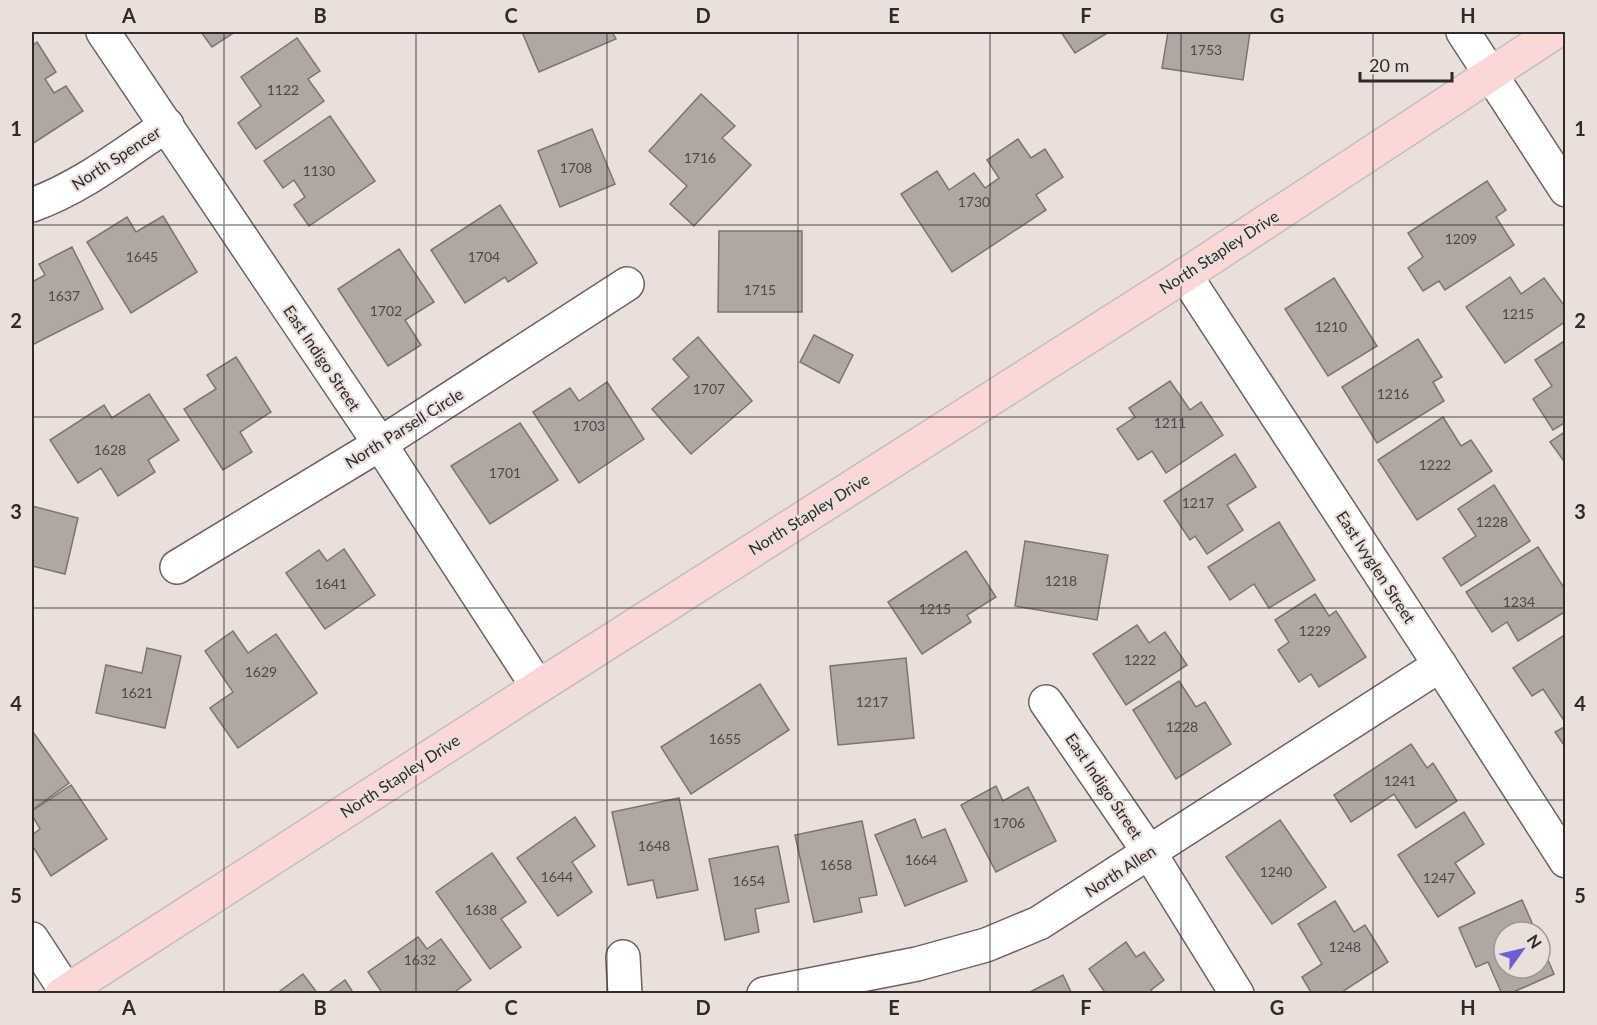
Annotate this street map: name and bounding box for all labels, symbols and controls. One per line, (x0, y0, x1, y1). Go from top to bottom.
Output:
text: A (121, 3, 136, 27)
text: B (313, 3, 327, 27)
text: C (504, 3, 518, 27)
text: D (695, 3, 711, 27)
text: E (888, 3, 900, 27)
text: F (1080, 3, 1092, 27)
text: G (1270, 3, 1284, 27)
text: H (1460, 3, 1476, 27)
house number: 1753 (1190, 41, 1222, 58)
scale bar (1360, 45, 1452, 83)
text: 20 m (1369, 54, 1409, 76)
house number: 1122 (267, 81, 299, 98)
text: 1 (10, 116, 22, 140)
text: 1 (1574, 116, 1586, 140)
street label: North Spencer (68, 122, 164, 193)
house number: 1716 (684, 149, 716, 166)
house number: 1708 (560, 159, 592, 176)
house number: 1130 (303, 162, 335, 179)
house number: 1730 (958, 193, 990, 210)
street label: North Stapley Drive (1155, 206, 1282, 297)
house number: 1209 (1445, 230, 1477, 247)
house number: 1645 (126, 248, 158, 265)
house number: 1704 (468, 248, 500, 265)
house number: 1715 (744, 281, 776, 298)
house number: 1637 (48, 287, 80, 304)
street label: East Indigo Street (280, 301, 365, 414)
house number: 1702 (370, 302, 402, 319)
house number: 1215 (1502, 305, 1534, 322)
text: 2 (10, 308, 22, 332)
text: 2 (1574, 308, 1586, 332)
house number: 1210 (1315, 318, 1347, 335)
house number: 1707 (693, 380, 725, 397)
street label: North Parsell Circle (341, 384, 466, 472)
house number: 1216 (1377, 385, 1409, 402)
house number: 1211 (1154, 414, 1186, 431)
house number: 1703 (573, 417, 605, 434)
house number: 1628 (94, 441, 126, 458)
house number: 1222 (1419, 456, 1451, 473)
house number: 1701 (489, 464, 521, 481)
street label: North Stapley Drive (745, 469, 873, 558)
house number: 1217 (1182, 494, 1214, 511)
text: 3 (10, 499, 22, 523)
text: 3 (1574, 499, 1586, 523)
street label: East Ivyglen Street (1333, 507, 1420, 627)
house number: 1228 (1476, 513, 1508, 530)
house number: 1218 (1045, 572, 1077, 589)
house number: 1641 (315, 575, 347, 592)
house number: 1234 (1503, 593, 1535, 610)
house number: 1215 (919, 600, 951, 617)
house number: 1229 (1299, 622, 1331, 639)
house number: 1222 (1124, 651, 1156, 668)
house number: 1629 (245, 663, 277, 680)
house number: 1621 (121, 684, 153, 701)
text: 4 (10, 691, 22, 715)
text: 4 (1574, 691, 1586, 715)
house number: 1217 (856, 693, 888, 710)
house number: 1228 (1166, 718, 1198, 735)
street label: East Indigo Street (1062, 729, 1147, 842)
street label: North Stapley Drive (336, 730, 463, 821)
house number: 1655 (709, 730, 741, 747)
house number: 1241 (1384, 772, 1416, 789)
house number: 1706 (993, 814, 1025, 831)
house number: 1648 (638, 837, 670, 854)
street label: North Allen (1081, 841, 1159, 901)
house number: 1664 (905, 851, 937, 868)
house number: 1658 (820, 856, 852, 873)
house number: 1240 (1260, 863, 1292, 880)
house number: 1644 (541, 868, 573, 885)
house number: 1247 (1423, 869, 1455, 886)
house number: 1654 (733, 872, 765, 889)
text: 5 (10, 883, 22, 907)
text: 5 (1574, 883, 1586, 907)
house number: 1638 (465, 901, 497, 918)
north arrow (1492, 920, 1552, 980)
text: N (1524, 931, 1546, 952)
house number: 1248 (1329, 938, 1361, 955)
house number: 1632 (404, 951, 436, 968)
text: A (121, 995, 136, 1019)
text: B (313, 995, 327, 1019)
text: C (504, 995, 518, 1019)
text: D (695, 995, 711, 1019)
text: E (888, 995, 900, 1019)
text: F (1080, 995, 1092, 1019)
text: G (1270, 995, 1284, 1019)
text: H (1460, 995, 1476, 1019)

